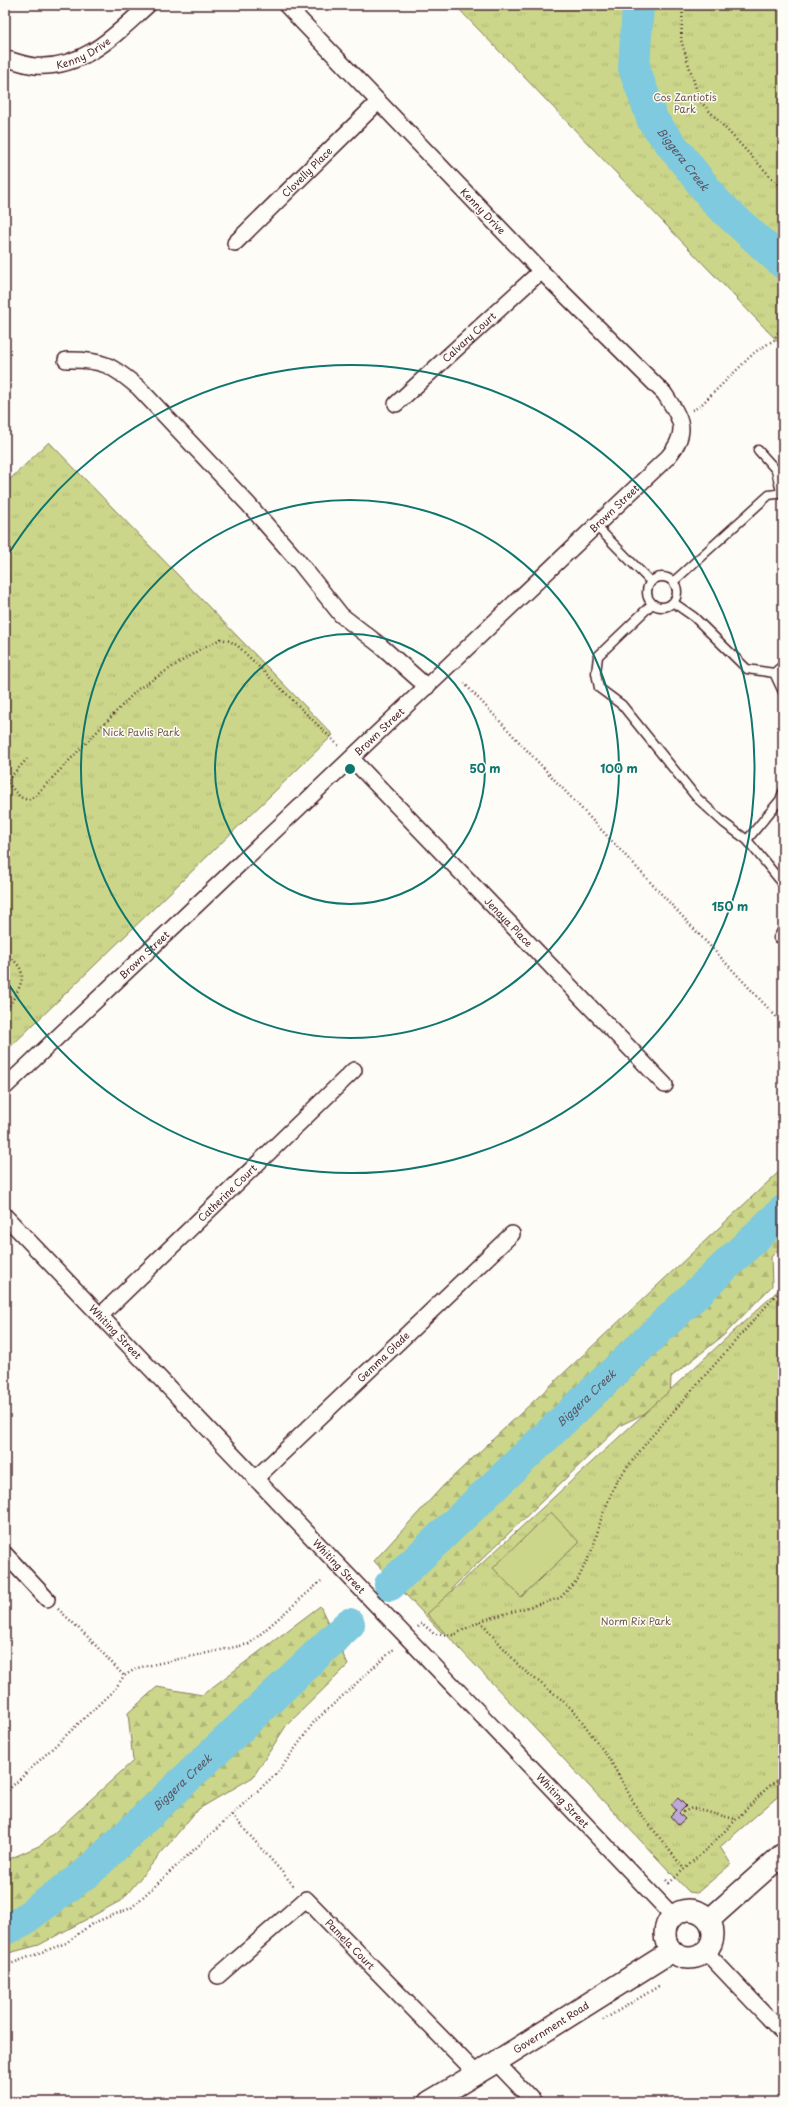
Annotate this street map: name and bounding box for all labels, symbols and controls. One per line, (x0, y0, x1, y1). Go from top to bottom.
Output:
street label: Kenny Drive (55, 33, 113, 72)
park label: Cos Zantiotis Park (653, 89, 717, 116)
water label: Biggera Creek (653, 124, 714, 195)
street label: Clovelly Place (278, 143, 335, 200)
street label: Kenny Drive (457, 184, 509, 237)
street label: Calvary Court (438, 308, 499, 365)
street label: Brown Street (585, 480, 642, 536)
street label: Brown Street (350, 704, 407, 759)
park label: Nick Pavlis Park (102, 724, 180, 739)
text: 50 m (469, 759, 501, 777)
text: 100 m (600, 759, 638, 777)
centre of rings (343, 762, 357, 776)
street label: Jenaya Place (481, 893, 536, 950)
text: 150 m (712, 897, 748, 915)
street label: Brown Street (115, 927, 172, 982)
street label: Catherine Court (194, 1160, 260, 1225)
street label: Whiting Street (86, 1301, 146, 1362)
street label: Gemma Glade (353, 1328, 412, 1385)
water label: Biggera Creek (552, 1364, 620, 1430)
street label: Whiting Street (310, 1535, 369, 1596)
park label: Norm Rix Park (601, 1613, 671, 1628)
water label: Biggera Creek (148, 1749, 216, 1815)
street label: Whiting Street (533, 1770, 593, 1831)
street label: Pamela Court (322, 1915, 379, 1972)
street label: Government Road (510, 1997, 592, 2057)

